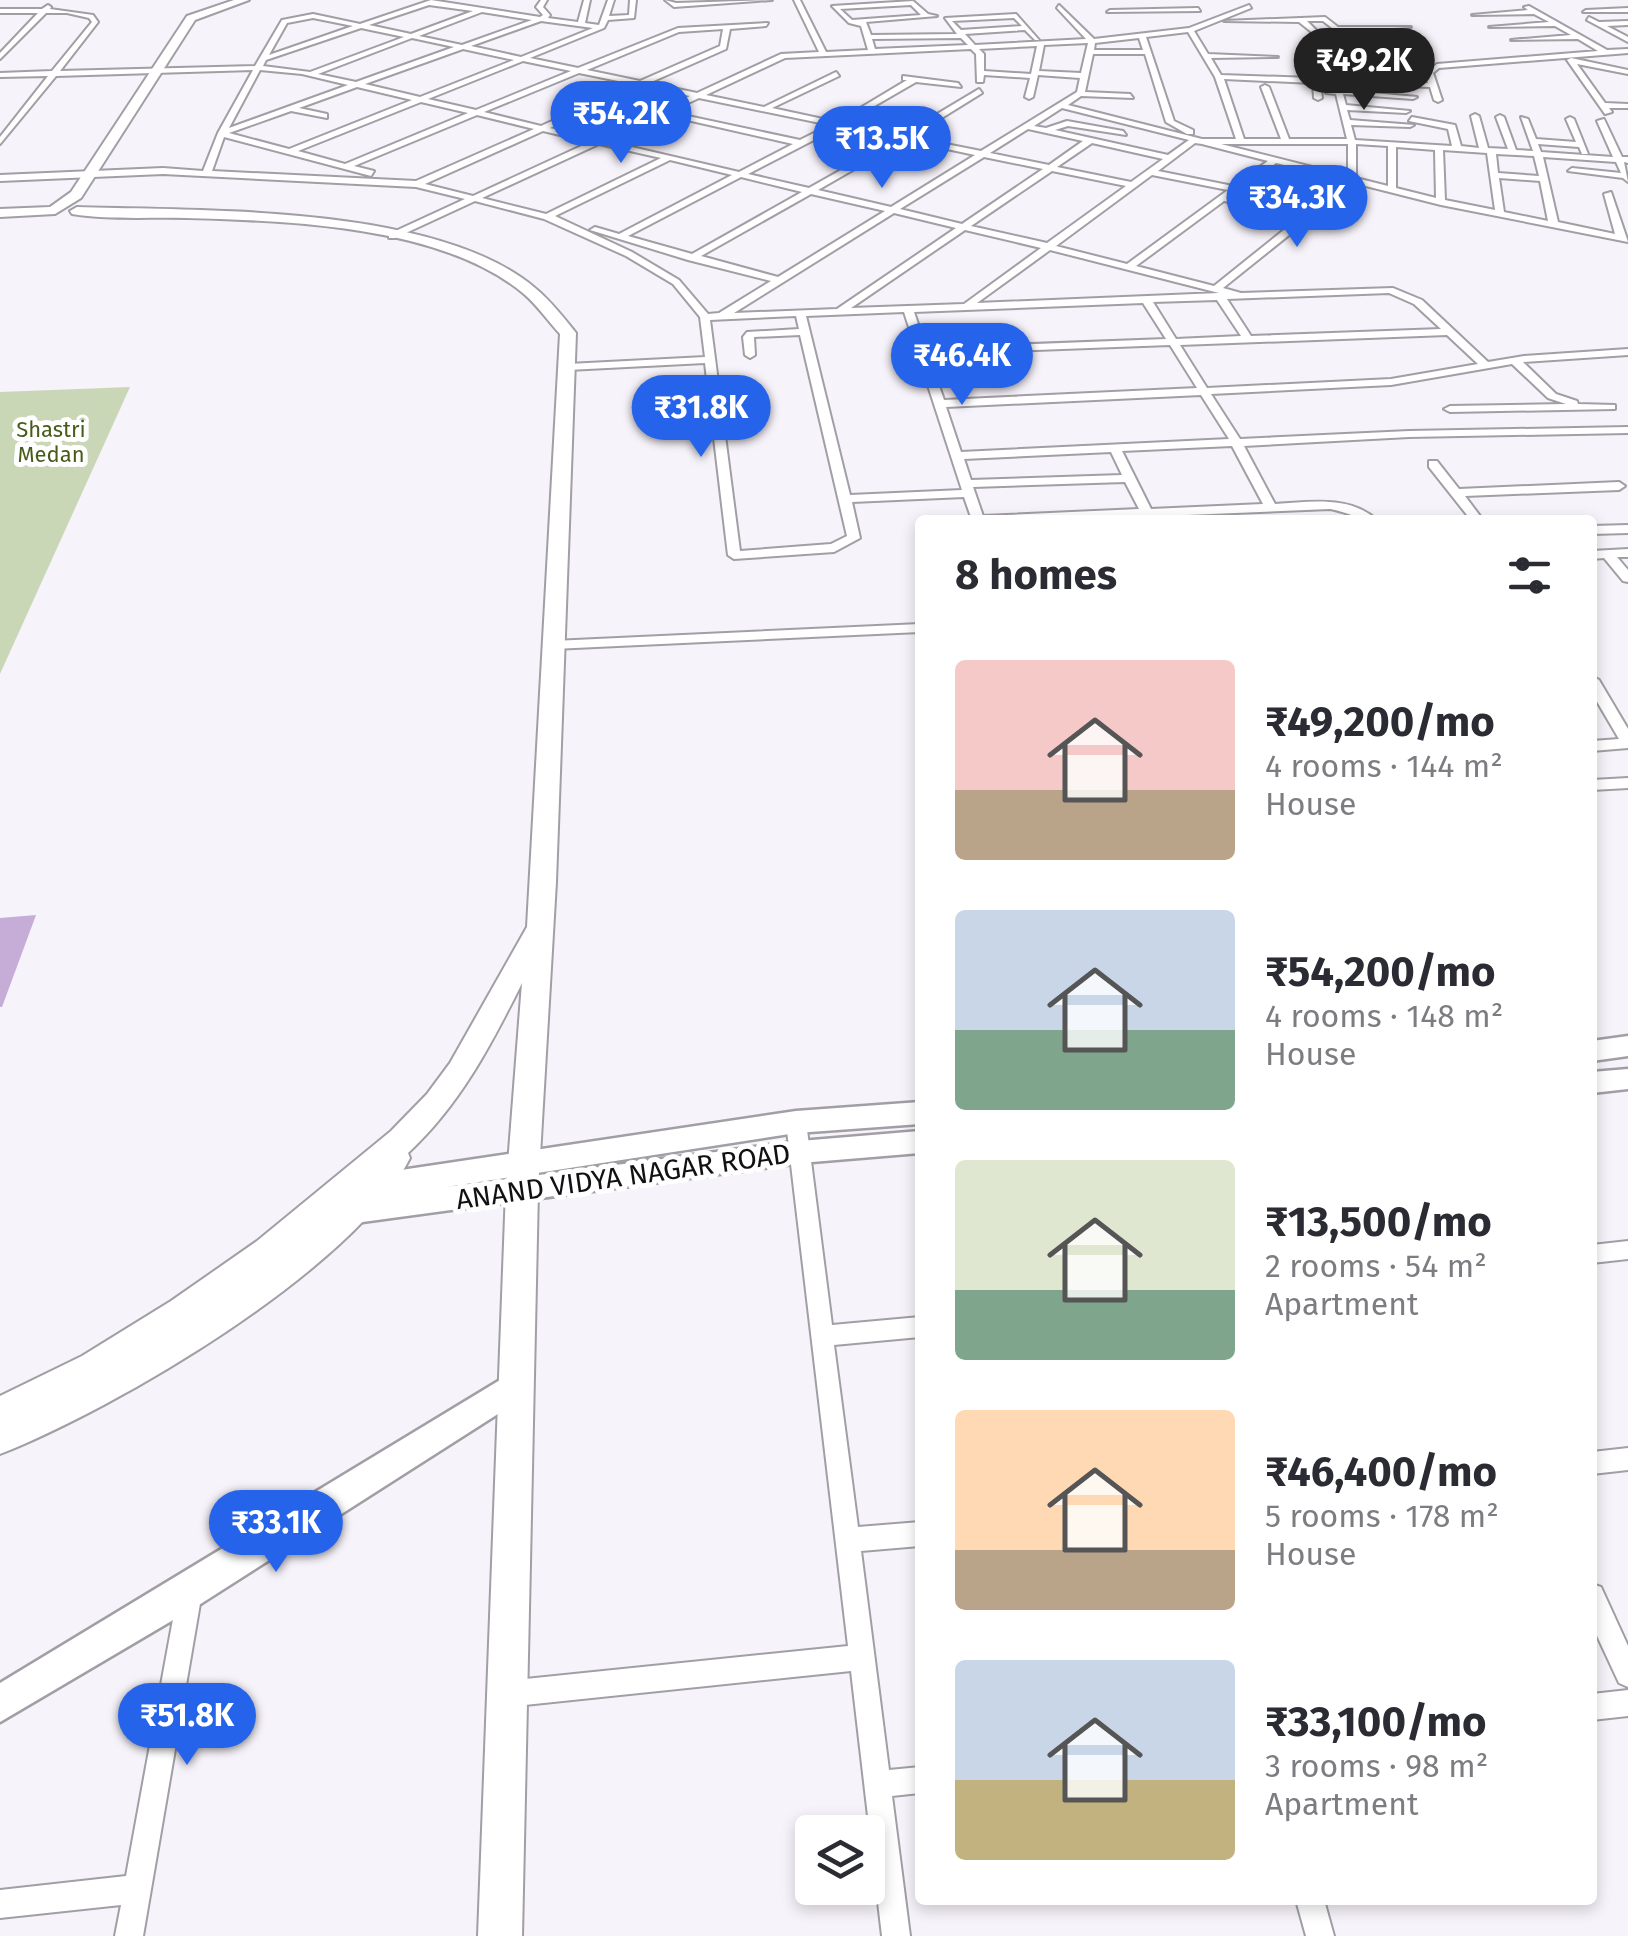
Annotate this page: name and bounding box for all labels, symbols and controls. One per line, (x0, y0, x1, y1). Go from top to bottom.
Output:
pin: ₹49.2K (1283, 28, 1445, 113)
text: ₹49.2K (1316, 41, 1412, 79)
pin: ₹54.2K (540, 81, 702, 166)
text: ₹54.2K (572, 94, 670, 132)
pin: ₹13.5K (801, 106, 963, 191)
text: ₹13.5K (835, 119, 929, 157)
pin: ₹34.3K (1216, 165, 1378, 250)
text: ₹34.3K (1248, 178, 1346, 216)
pin: ₹46.4K (881, 323, 1043, 408)
text: ₹46.4K (913, 336, 1011, 374)
pin: ₹31.8K (620, 375, 782, 460)
text: ₹31.8K (654, 388, 748, 426)
park label: Shastri Medan (16, 416, 86, 468)
icon: filters (1502, 548, 1557, 603)
text: 8 homes (955, 550, 1117, 600)
text: ₹49,200/mo (1265, 697, 1495, 747)
icon: home (1035, 700, 1155, 820)
text: 4 rooms · 144 m² (1265, 747, 1503, 785)
text: House (1265, 785, 1356, 823)
text: ₹54,200/mo (1265, 947, 1496, 997)
icon: home (1035, 950, 1155, 1070)
text: 4 rooms · 148 m² (1265, 997, 1503, 1035)
text: House (1265, 1035, 1356, 1073)
street label: ANAND VIDYA NAGAR ROAD (454, 1137, 792, 1216)
text: ₹13,500/mo (1265, 1197, 1492, 1247)
icon: home (1035, 1200, 1155, 1320)
text: 2 rooms · 54 m² (1265, 1247, 1487, 1285)
text: Apartment (1265, 1285, 1419, 1323)
text: ₹46,400/mo (1265, 1447, 1497, 1497)
icon: home (1035, 1450, 1155, 1570)
pin: ₹33.1K (195, 1490, 357, 1575)
text: 5 rooms · 178 m² (1265, 1497, 1499, 1535)
text: ₹33.1K (231, 1503, 321, 1541)
text: House (1265, 1535, 1356, 1573)
pin: ₹51.8K (106, 1683, 268, 1768)
text: ₹51.8K (140, 1696, 234, 1734)
text: ₹33,100/mo (1265, 1697, 1487, 1747)
icon: home (1035, 1700, 1155, 1820)
text: 3 rooms · 98 m² (1265, 1747, 1488, 1785)
text: Apartment (1265, 1785, 1419, 1823)
map controls (795, 1815, 885, 1905)
button: layers (795, 1815, 885, 1905)

